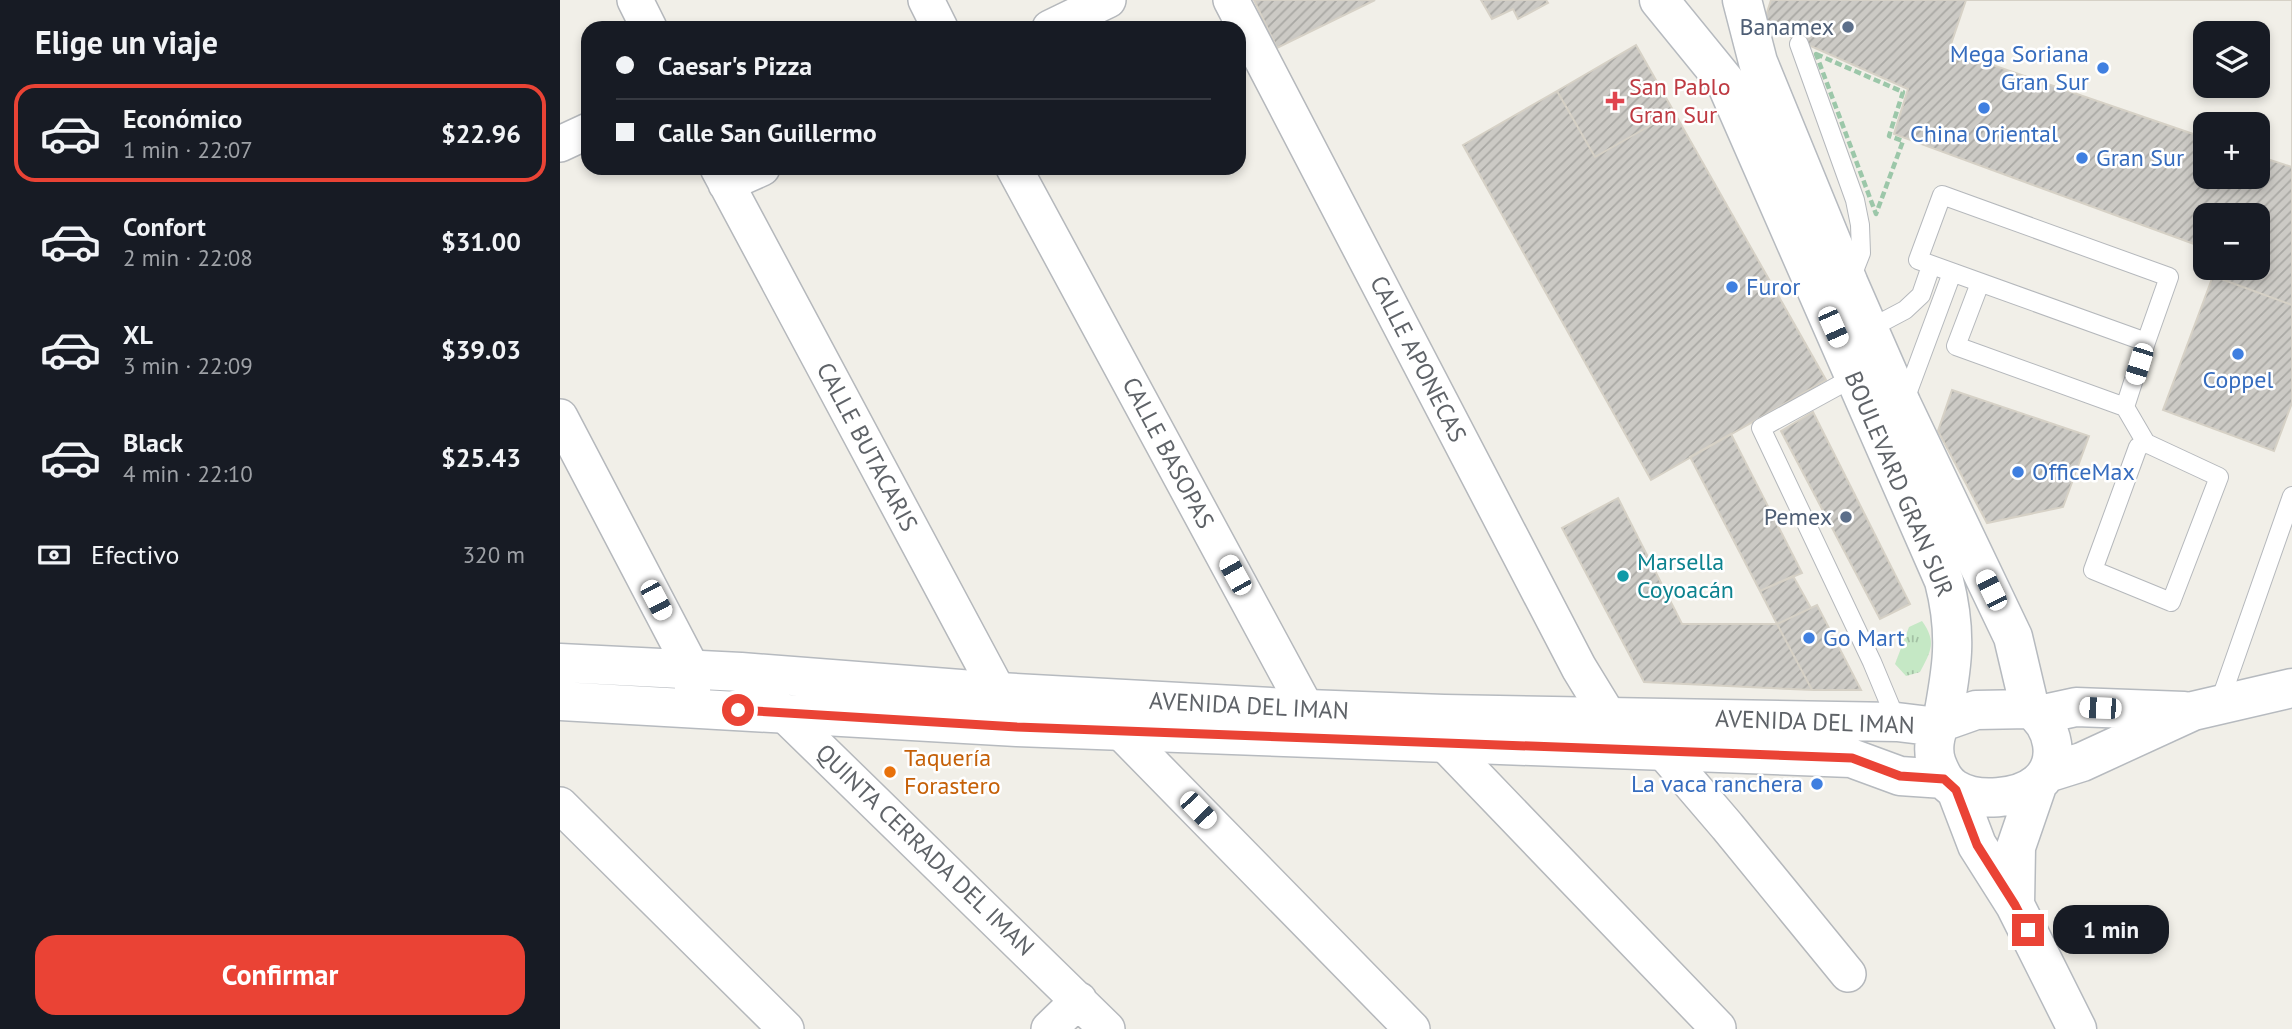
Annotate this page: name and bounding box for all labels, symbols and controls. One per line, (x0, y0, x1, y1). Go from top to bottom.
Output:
place label: Banamex (1740, 11, 1834, 42)
marker: Banamex (1840, 19, 1856, 35)
text: Elige un viaje (35, 21, 218, 63)
map controls (2193, 21, 2270, 280)
button: layers (2193, 21, 2270, 98)
place label: Mega Soriana Gran Sur (1950, 38, 2089, 97)
text: Caesar's Pizza (658, 49, 812, 82)
marker: Mega Soriana Gran Sur (2095, 60, 2111, 76)
place label: San Pablo Gran Sur (1629, 71, 1731, 130)
marker: San Pablo Gran Sur (1607, 93, 1623, 109)
marker: China Oriental (1976, 100, 1992, 116)
icon: car (39, 102, 102, 165)
text: Económico (123, 102, 242, 135)
button: + (2193, 112, 2270, 189)
text: Calle San Guillermo (658, 116, 877, 149)
text: $22.96 (441, 117, 521, 150)
place label: China Oriental (1910, 118, 2058, 149)
text: 1 min · 22:07 (123, 135, 253, 164)
place label: Gran Sur (2096, 142, 2184, 173)
marker: Gran Sur (2074, 150, 2090, 166)
button: − (2193, 203, 2270, 280)
icon: car (39, 210, 102, 273)
text: Confort (123, 210, 206, 243)
text: $31.00 (441, 225, 521, 258)
text: 2 min · 22:08 (123, 243, 253, 272)
street label: CALLE APONECAS (1363, 270, 1474, 447)
place label: Furor (1746, 271, 1801, 302)
marker: Furor (1724, 279, 1740, 295)
car (1815, 304, 1852, 350)
icon: car (39, 318, 102, 381)
text: XL (123, 318, 153, 351)
text: $39.03 (441, 333, 521, 366)
car (2123, 341, 2156, 387)
marker: Coppel (2230, 346, 2246, 362)
text: 3 min · 22:09 (123, 351, 253, 380)
street label: CALLE BUTACARIS (810, 357, 925, 537)
place label: Coppel (2203, 364, 2273, 395)
street label: BOULEVARD GRAN SUR (1838, 366, 1961, 601)
street label: CALLE BASOPAS (1116, 372, 1221, 534)
icon: car (39, 426, 102, 489)
text: Black (123, 426, 183, 459)
text: $25.43 (441, 441, 521, 474)
place label: OfficeMax (2032, 456, 2135, 487)
text: 4 min · 22:10 (123, 459, 253, 488)
marker: OfficeMax (2010, 464, 2026, 480)
place label: Pemex (1764, 501, 1832, 532)
marker: Pemex (1838, 509, 1854, 525)
icon: cash (35, 536, 73, 574)
text: Efectivo (91, 538, 180, 571)
text: 320 m (463, 540, 525, 569)
place label: Marsella Coyoacán (1637, 546, 1734, 605)
car (1216, 552, 1255, 598)
car (1973, 567, 2010, 613)
marker: Marsella Coyoacán (1615, 568, 1631, 584)
car (637, 577, 676, 623)
place label: Go Mart (1823, 622, 1905, 653)
marker: Go Mart (1801, 630, 1817, 646)
street label: AVENIDA DEL IMAN (1149, 685, 1350, 726)
route start (722, 694, 754, 726)
car (2079, 697, 2122, 719)
street label: AVENIDA DEL IMAN (1715, 703, 1915, 740)
street label: QUINTA CERRADA DEL IMAN (810, 737, 1041, 962)
place label: Taquería Forastero (904, 742, 1001, 801)
marker: Taquería Forastero (882, 764, 898, 780)
place label: La vaca ranchera (1631, 768, 1803, 799)
marker: La vaca ranchera (1809, 776, 1825, 792)
car (1176, 788, 1221, 832)
callout: 1 min (2052, 906, 2168, 954)
route end (2012, 914, 2044, 946)
text: 1 min (2083, 915, 2139, 944)
button: Confirmar (35, 935, 525, 1015)

